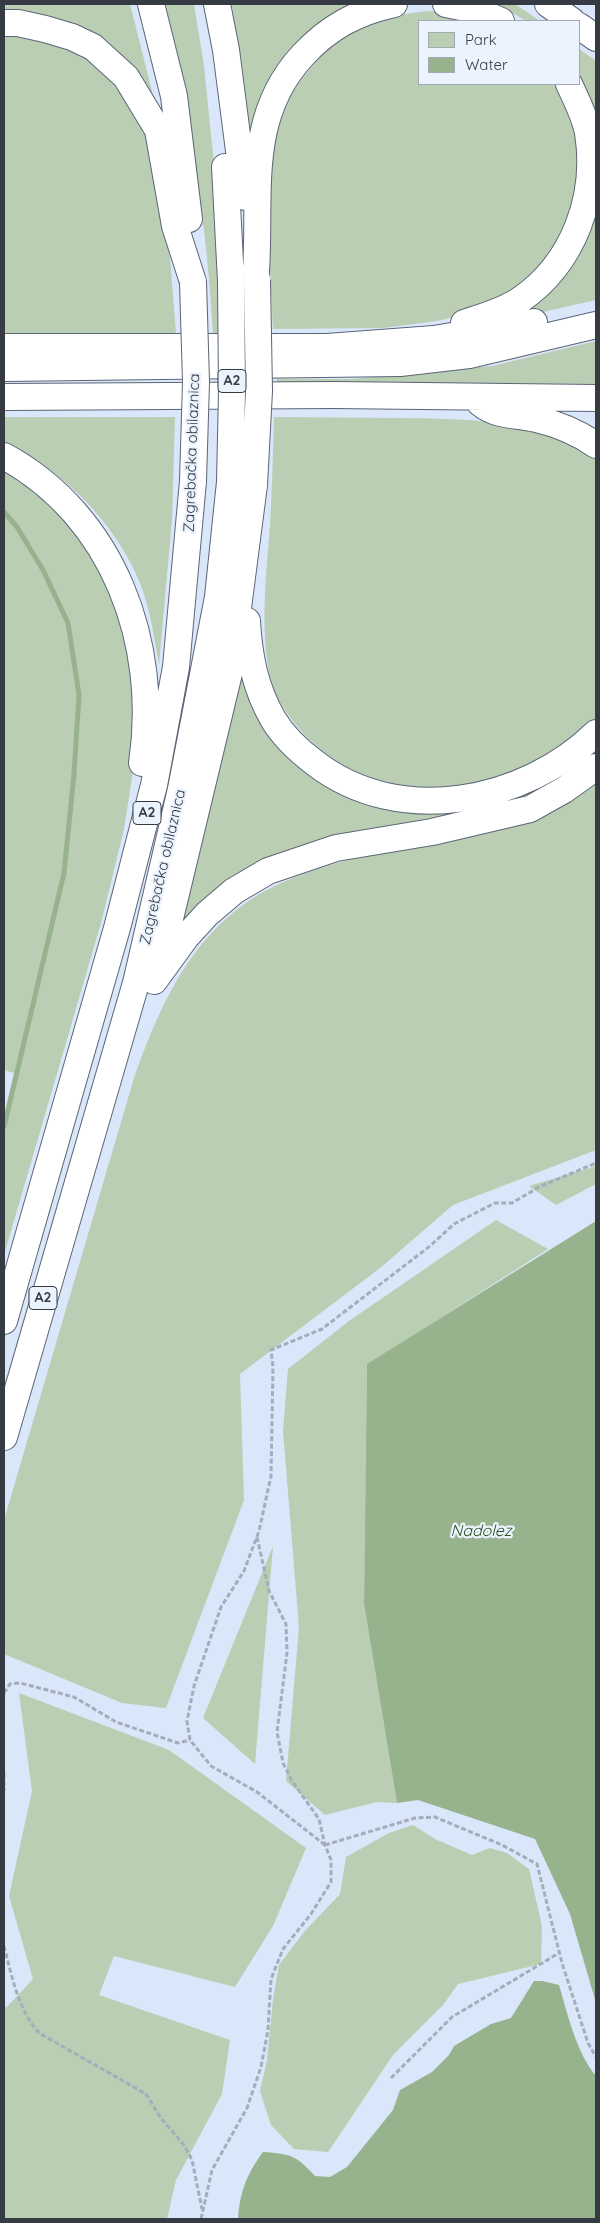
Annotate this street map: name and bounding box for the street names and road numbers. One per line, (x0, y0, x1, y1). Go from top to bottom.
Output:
road number: A2 (218, 370, 246, 392)
street label: Zagrebačka obilaznica (180, 373, 204, 533)
street label: Zagrebačka obilaznica (136, 788, 190, 946)
road number: A2 (133, 801, 161, 824)
road number: A2 (29, 1286, 57, 1310)

